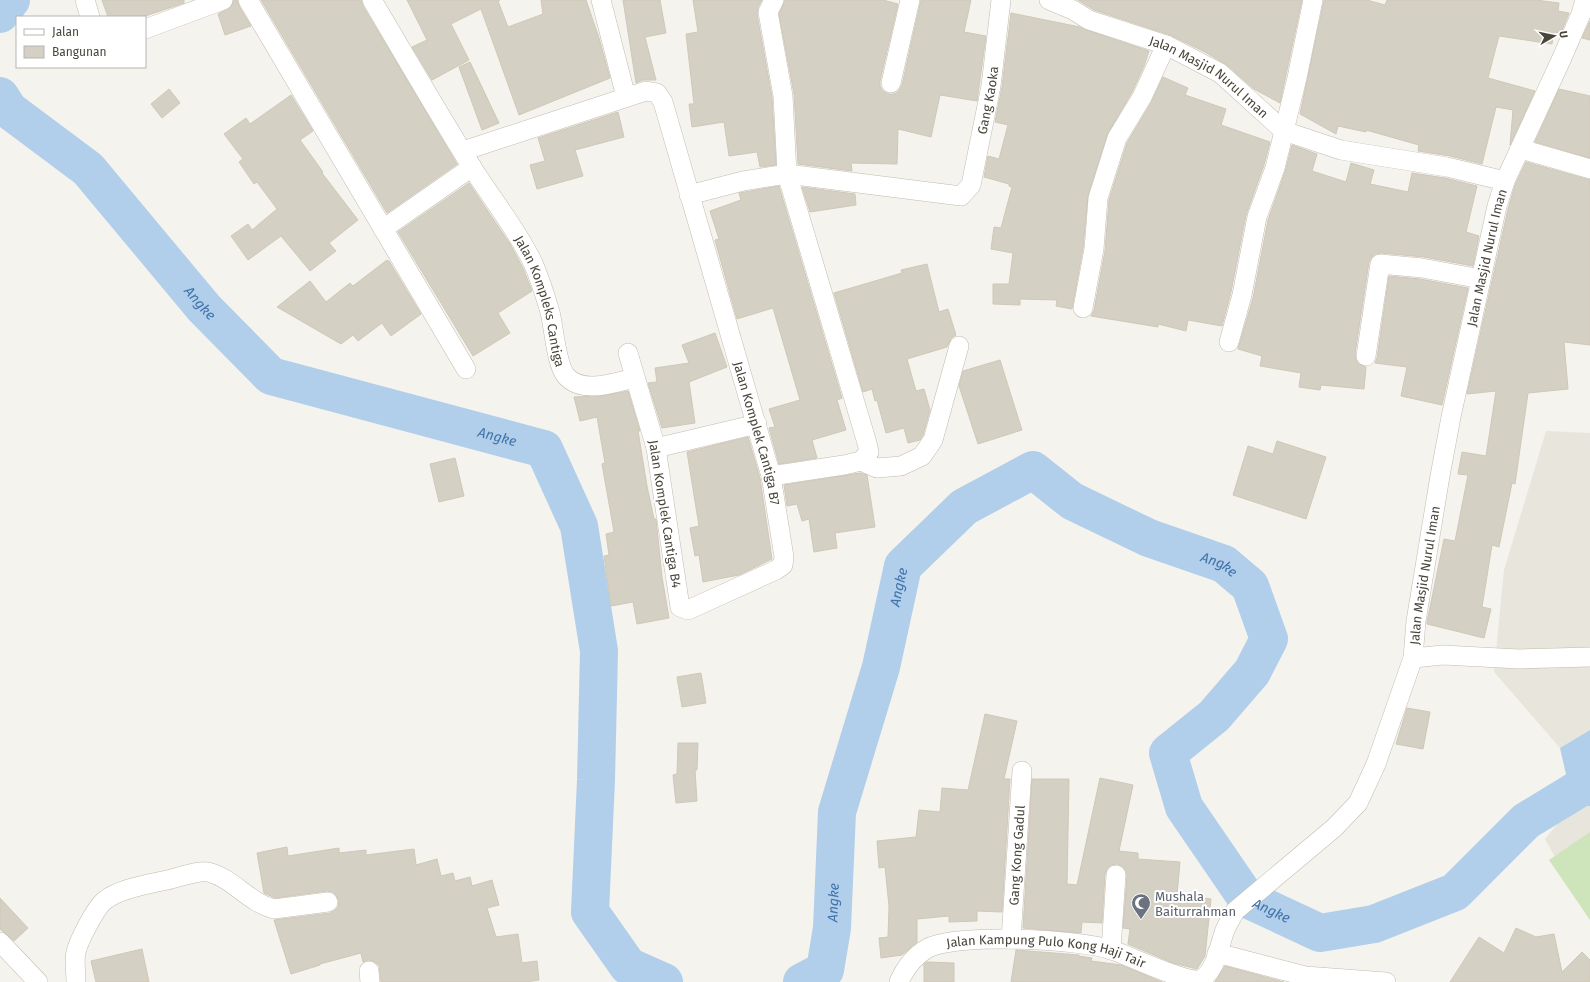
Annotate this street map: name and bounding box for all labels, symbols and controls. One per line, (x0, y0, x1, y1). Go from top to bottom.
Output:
legend (16, 16, 146, 68)
north arrow (1534, 16, 1574, 56)
text: Jalan (52, 25, 79, 39)
text: U (1556, 30, 1570, 39)
street label: Jalan Masjid Nurul Iman (1147, 33, 1271, 121)
text: Bangunan (52, 45, 107, 59)
street label: Gang Kaoka (974, 65, 1001, 135)
street label: Jalan Masjid Nurul Iman (1463, 187, 1510, 328)
street label: Jalan Kompleks Cantiga (512, 233, 568, 369)
water label: Angke (180, 282, 219, 323)
street label: Jalan Komplek Cantiga B7 (731, 360, 783, 506)
water label: Angke (475, 423, 518, 450)
street label: Jalan Komplek Cantiga B4 (646, 439, 684, 589)
street label: Jalan Masjid Nurul Iman (1407, 505, 1442, 645)
water label: Angke (1198, 548, 1241, 580)
water label: Angke (886, 566, 911, 609)
street label: Gang Kong Gadul (1006, 804, 1027, 906)
water label: Angke (824, 883, 842, 923)
place label: Mushala Baiturrahman (1155, 889, 1236, 919)
mosque icon: Mushala Baiturrahman (1130, 892, 1152, 920)
water label: Angke (1249, 894, 1293, 926)
street label: Jalan Kampung Pulo Kong Haji Tair (945, 932, 1148, 970)

